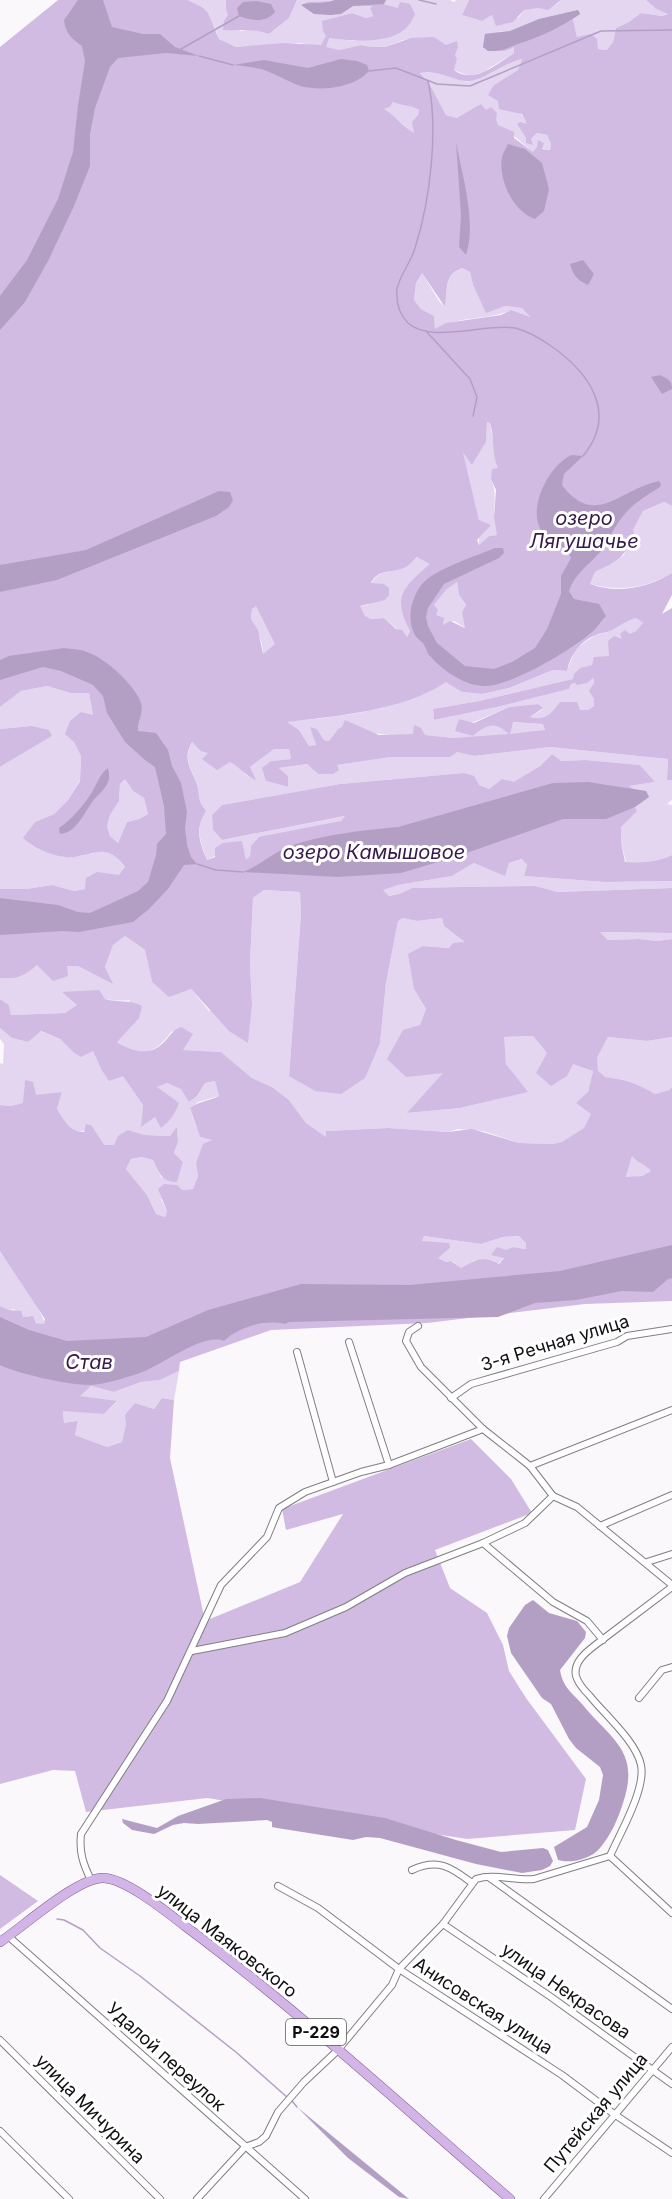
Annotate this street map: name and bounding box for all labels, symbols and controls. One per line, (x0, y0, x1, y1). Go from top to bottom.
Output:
water label: озеро Лягушачье (529, 506, 639, 553)
water label: озеро Камышовое (283, 840, 465, 864)
street label: 3-я Речная улица (478, 1310, 631, 1375)
water label: Став (65, 1350, 113, 1374)
street label: улица Маяковского (153, 1879, 301, 2002)
street label: улица Некрасова (498, 1938, 635, 2043)
street label: Анисовская улица (410, 1953, 557, 2058)
street label: Удалой переулок (103, 1998, 230, 2115)
road number: Р-229 (286, 2019, 346, 2045)
street label: Путейская улица (540, 2049, 652, 2177)
street label: улица Мичурина (31, 2050, 149, 2168)

